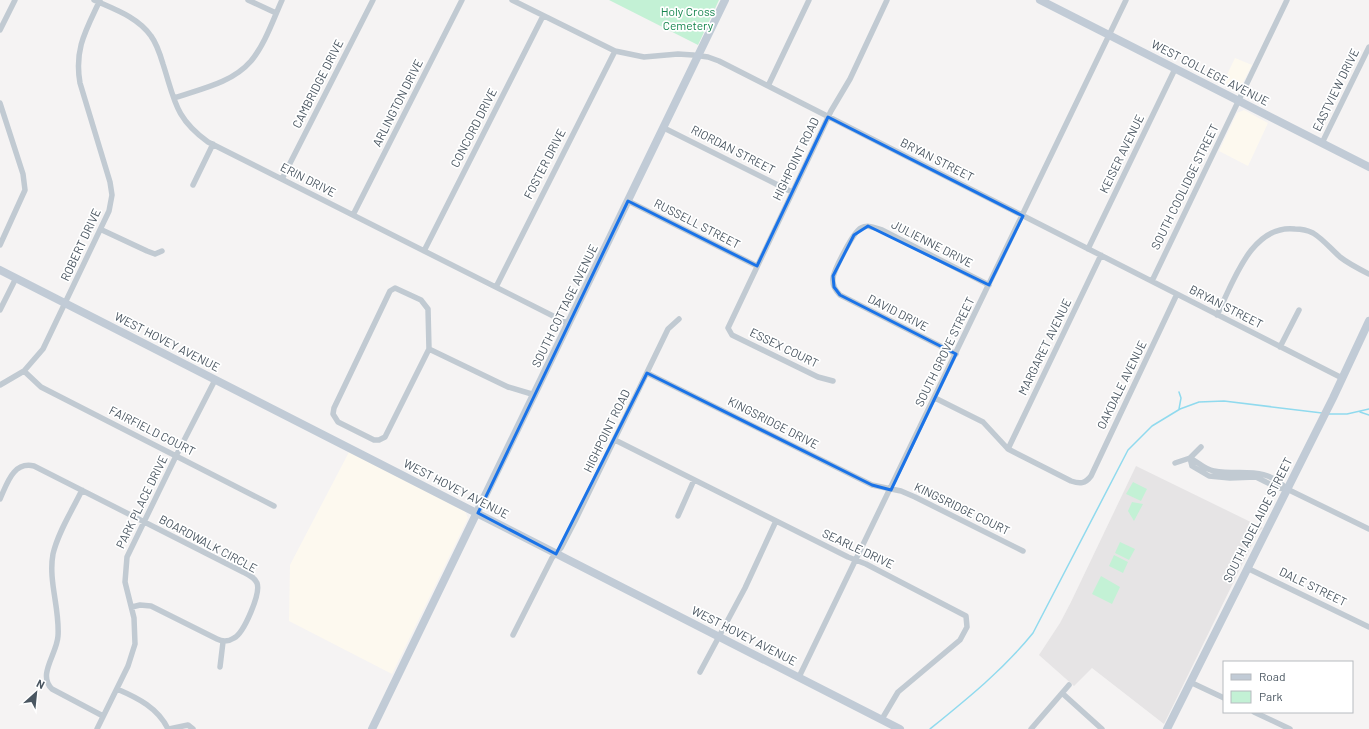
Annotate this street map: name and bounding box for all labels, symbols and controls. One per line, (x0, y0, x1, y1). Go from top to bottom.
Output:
park label: Holy Cross Cemetery (661, 4, 716, 32)
street label: WEST COLLEGE AVENUE (1149, 36, 1272, 108)
street label: CAMBRIDGE DRIVE (289, 37, 345, 130)
street label: EASTVIEW DRIVE (1309, 46, 1361, 133)
street label: ARLINGTON DRIVE (369, 57, 425, 149)
street label: CONCORD DRIVE (447, 86, 499, 169)
street label: KEISER AVENUE (1096, 112, 1146, 195)
street label: HIGHPOINT ROAD (769, 115, 821, 202)
street label: SOUTH COOLIDGE STREET (1148, 121, 1221, 252)
street label: RIORDAN STREET (689, 122, 778, 176)
street label: FOSTER DRIVE (520, 126, 568, 201)
street label: BRYAN STREET (898, 135, 977, 184)
street label: ERIN DRIVE (278, 159, 338, 199)
street label: RUSSELL STREET (652, 195, 743, 251)
street label: ROBERT DRIVE (57, 206, 103, 283)
street label: JULIENNE DRIVE (889, 217, 975, 270)
street label: SOUTH COTTAGE AVENUE (528, 242, 600, 369)
street label: BRYAN STREET (1187, 282, 1266, 331)
street label: DAVID DRIVE (866, 291, 931, 333)
street label: SOUTH GROVE STREET (911, 294, 977, 409)
street label: MARGARET AVENUE (1015, 296, 1074, 397)
street label: WEST HOVEY AVENUE (112, 308, 222, 374)
street label: ESSEX COURT (748, 324, 821, 370)
street label: OAKDALE AVENUE (1094, 338, 1149, 431)
street label: HIGHPOINT ROAD (580, 387, 632, 474)
street label: KINGSRIDGE DRIVE (726, 393, 821, 451)
street label: FAIRFIELD COURT (107, 402, 198, 458)
street label: PARK PLACE DRIVE (113, 453, 170, 550)
street label: WEST HOVEY AVENUE (401, 455, 511, 521)
street label: SOUTH ADELAIDE STREET (1219, 455, 1295, 584)
street label: KINGSRIDGE COURT (912, 479, 1013, 537)
street label: BOARDWALK CIRCLE (157, 511, 260, 575)
street label: SEARLE DRIVE (820, 525, 896, 571)
street label: DALE STREET (1277, 564, 1350, 609)
street label: WEST HOVEY AVENUE (689, 602, 799, 668)
legend (1223, 661, 1353, 713)
text: Road (1259, 669, 1286, 683)
north arrow (16, 673, 56, 713)
text: N (35, 676, 47, 691)
text: Park (1259, 689, 1283, 703)

